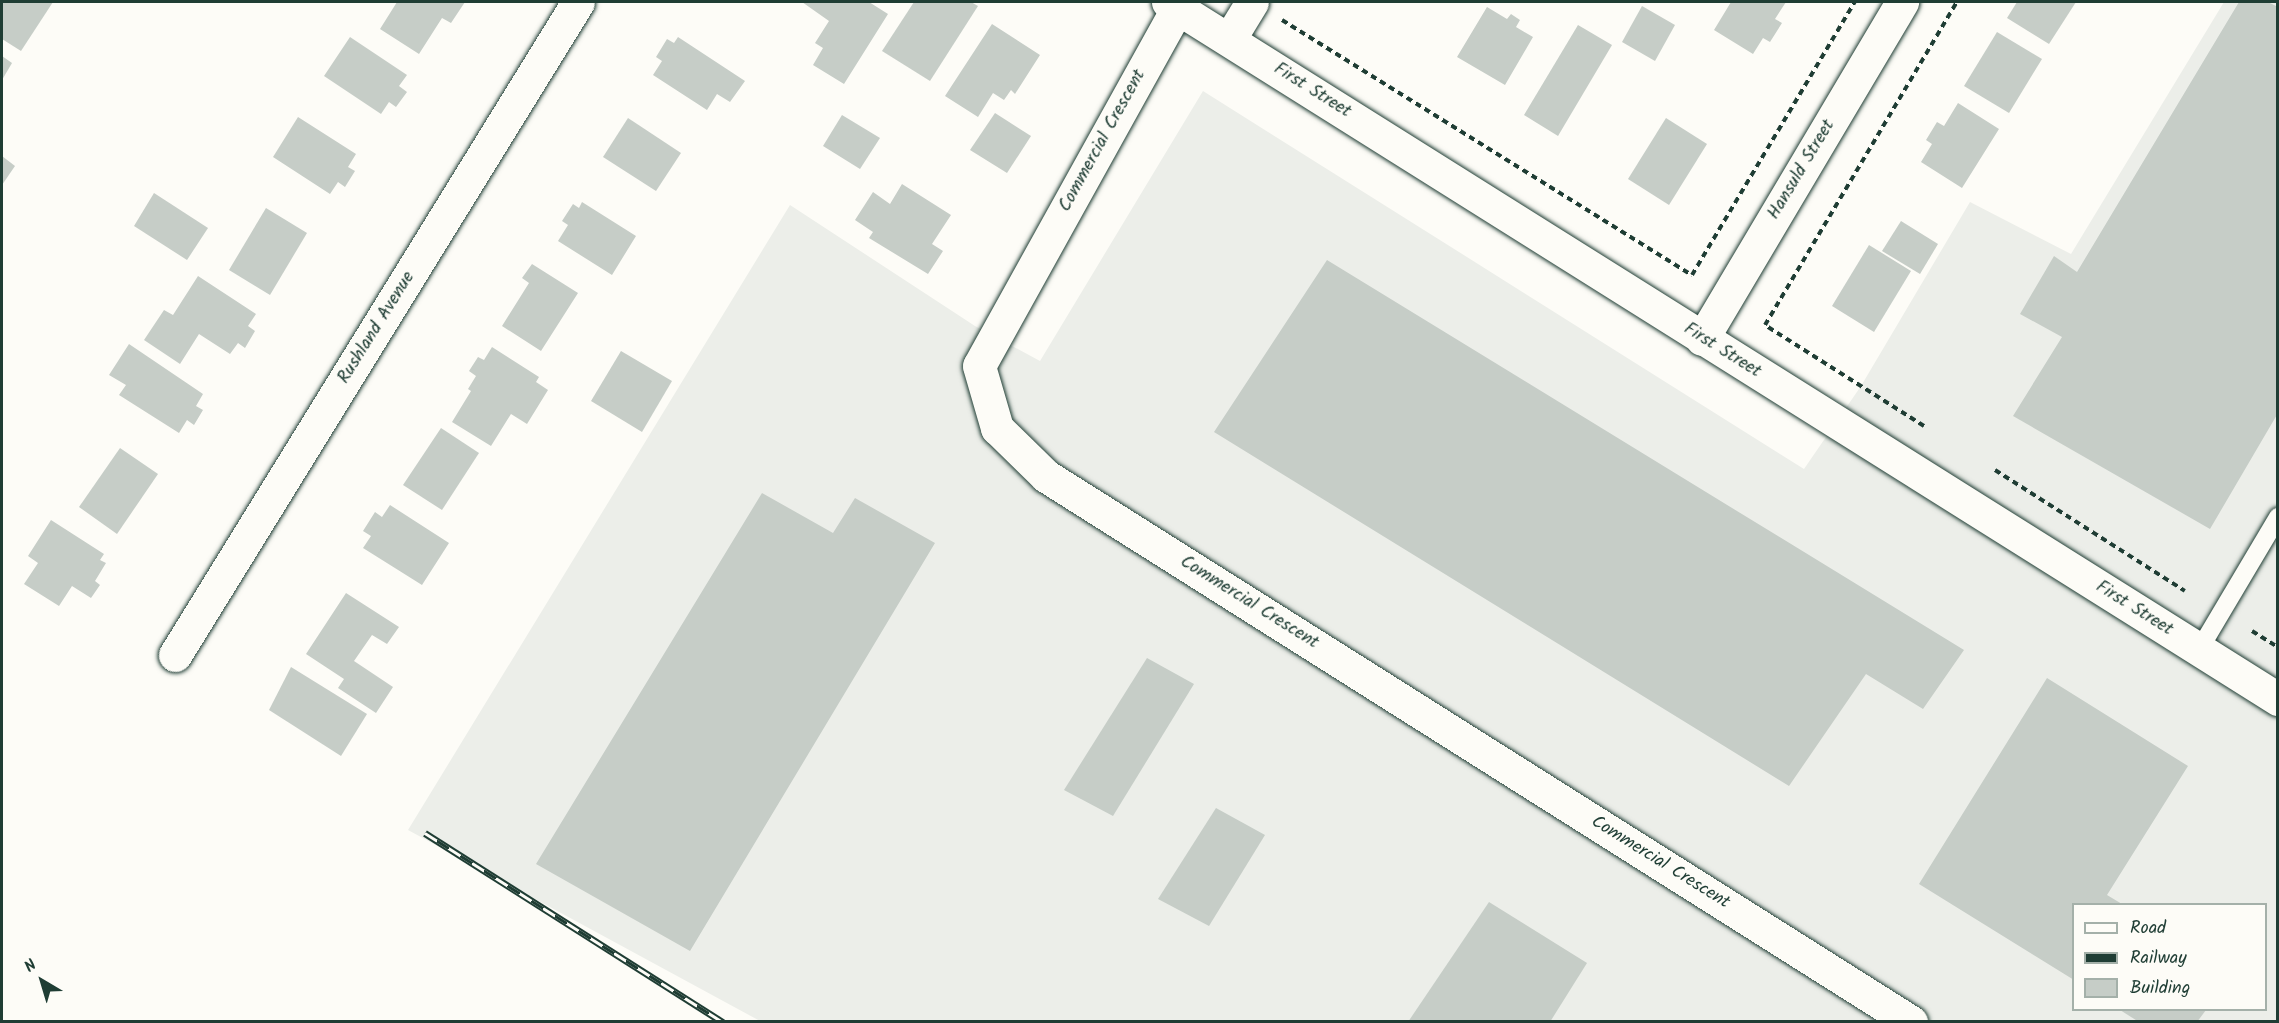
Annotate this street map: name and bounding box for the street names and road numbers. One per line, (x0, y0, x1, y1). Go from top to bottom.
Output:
street label: First Street (1269, 59, 1355, 123)
street label: Commercial Crescent (1055, 66, 1151, 216)
street label: Hansuld Street (1764, 116, 1840, 224)
street label: Rushland Avenue (334, 268, 420, 388)
street label: First Street (1679, 319, 1765, 383)
street label: Commercial Crescent (1176, 552, 1322, 654)
street label: First Street (2091, 577, 2177, 641)
street label: Commercial Crescent (1587, 812, 1733, 914)

